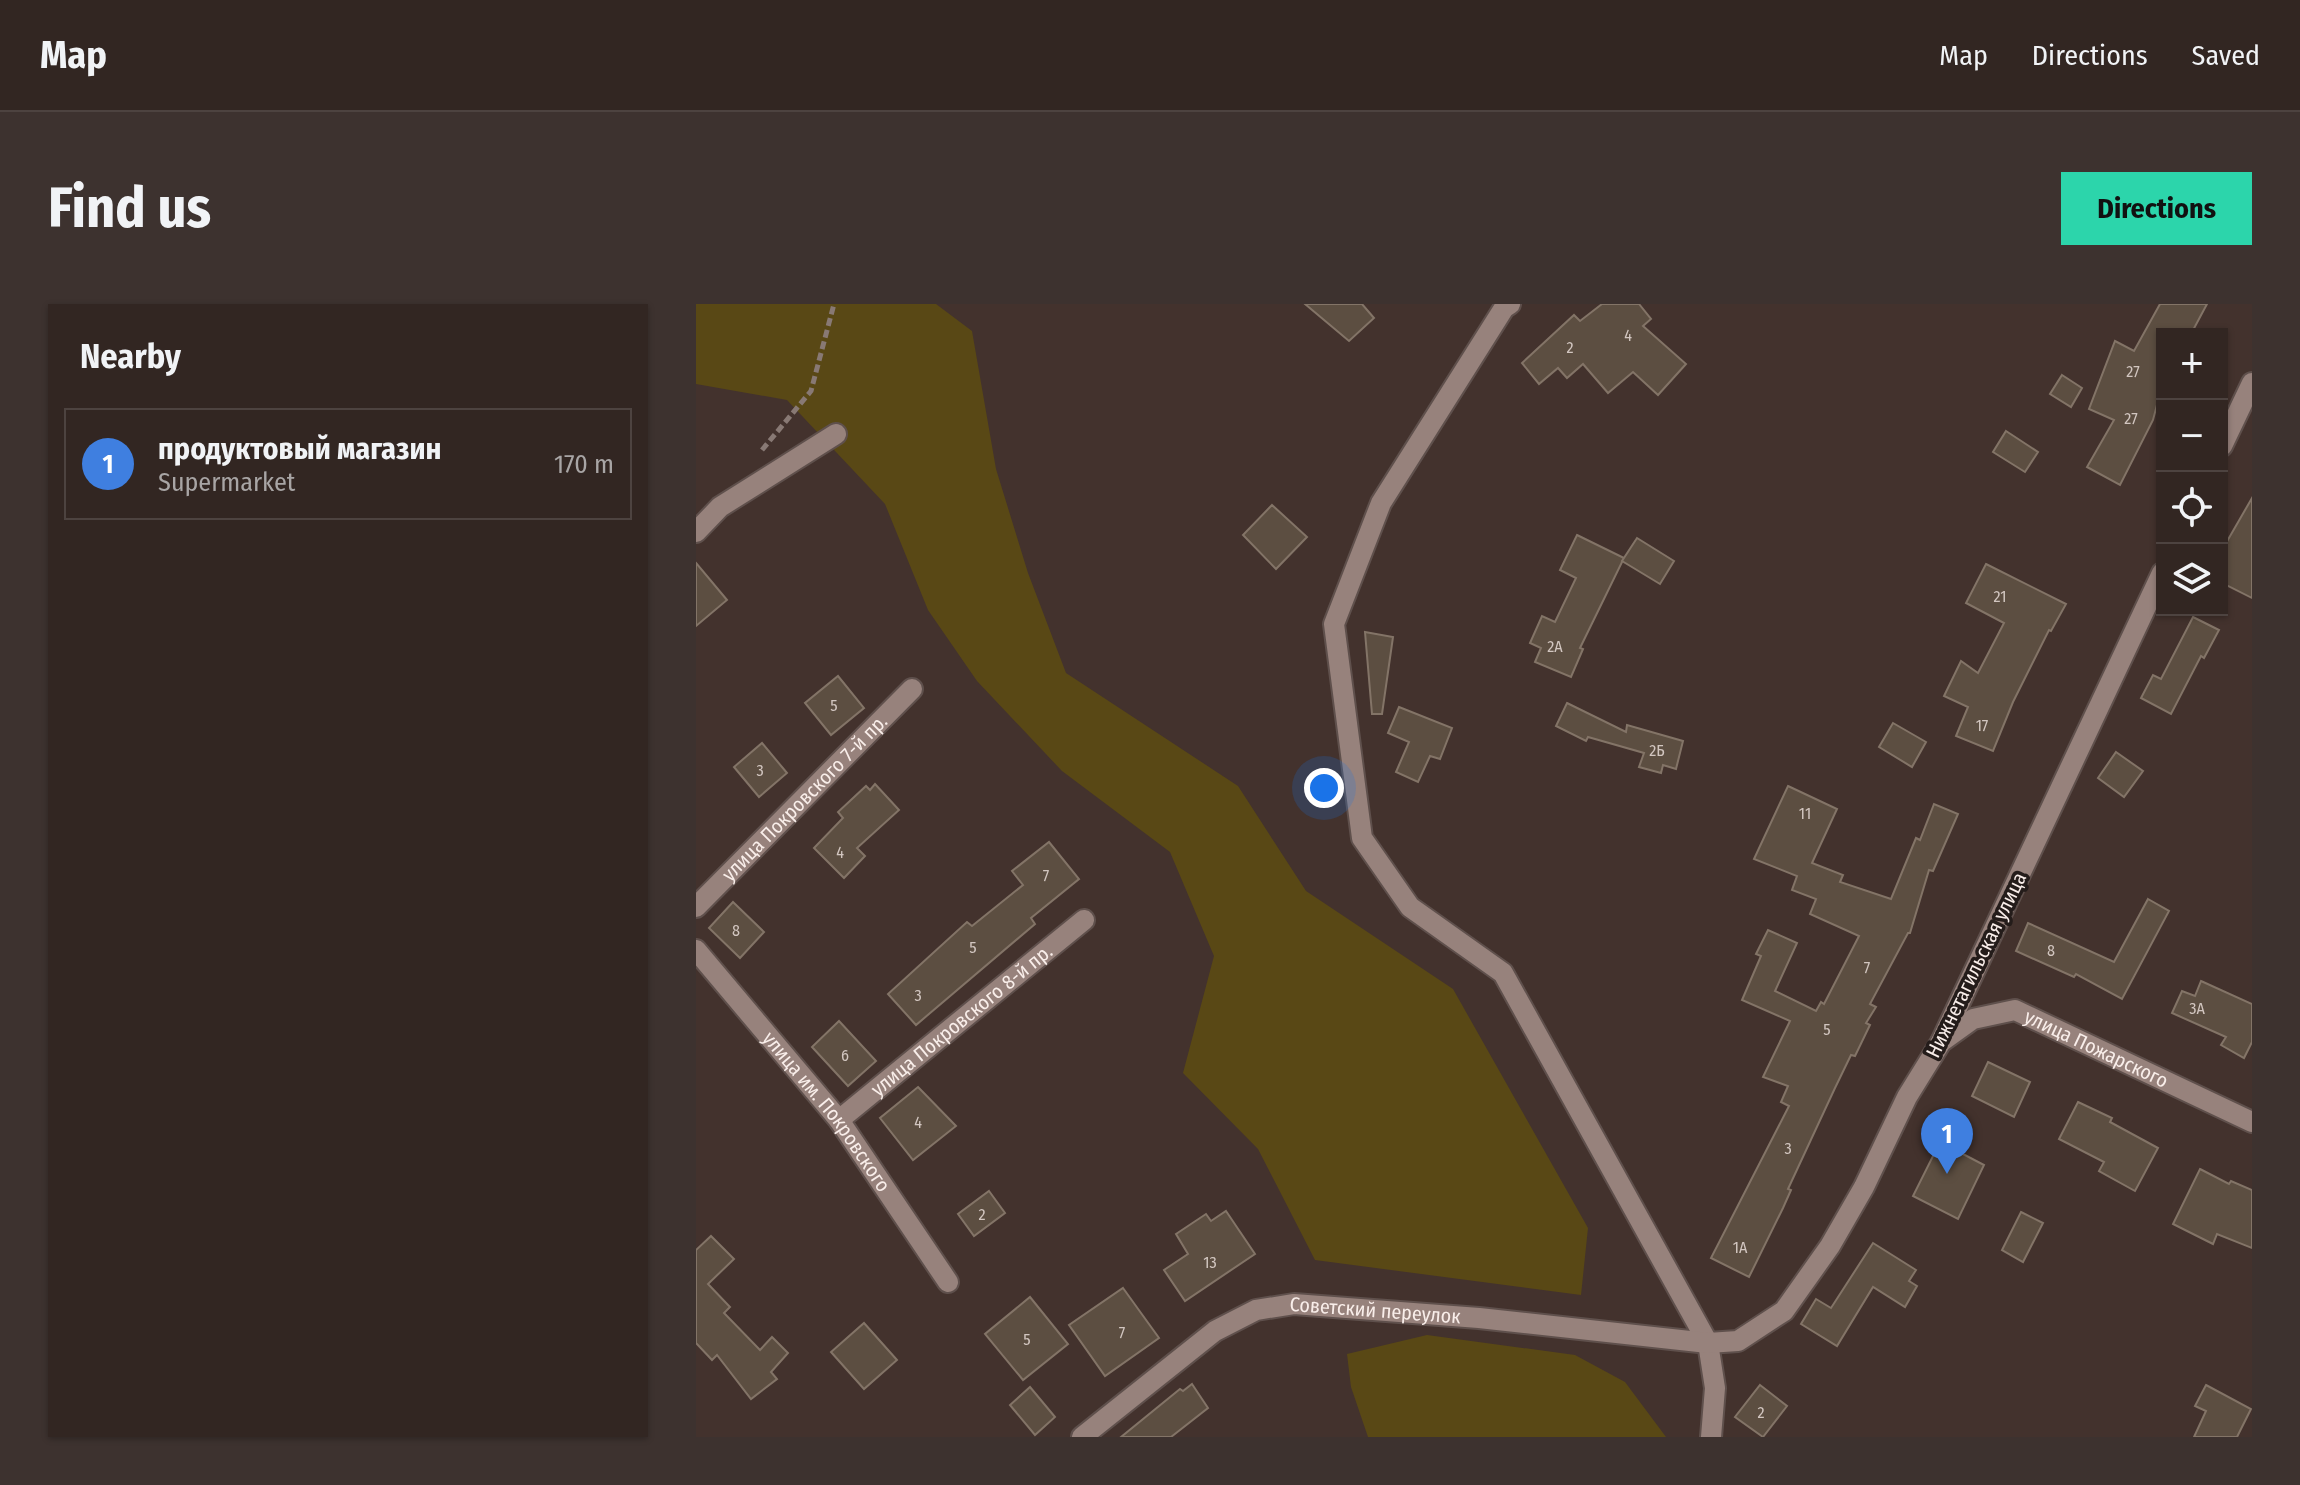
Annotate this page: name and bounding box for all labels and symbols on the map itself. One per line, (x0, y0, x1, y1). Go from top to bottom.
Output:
house number: 4 (1624, 326, 1632, 345)
house number: 2 (1566, 338, 1574, 357)
house number: 27 (2126, 362, 2140, 381)
house number: 27 (2124, 409, 2138, 428)
house number: 21 (1994, 587, 2006, 606)
house number: 2А (1547, 637, 1563, 656)
house number: 5 (830, 696, 838, 715)
street label: улица Покровского 7-й пр. (717, 709, 892, 886)
house number: 17 (1976, 716, 1989, 735)
house number: 2Б (1649, 741, 1665, 760)
house number: 3 (756, 761, 764, 780)
your location (1304, 768, 1344, 808)
house number: 11 (1799, 804, 1811, 823)
house number: 4 (836, 843, 844, 862)
house number: 7 (1043, 866, 1050, 885)
street label: Нижнетагильская улица (1921, 868, 2031, 1062)
house number: 8 (732, 921, 740, 940)
house number: 5 (969, 938, 977, 957)
street label: улица Покровского 8-й пр. (866, 939, 1057, 1101)
house number: 8 (2047, 941, 2055, 960)
house number: 7 (1864, 958, 1871, 977)
house number: 3 (914, 986, 922, 1005)
house number: 3А (2189, 999, 2205, 1018)
street label: улица Пожарского (2021, 1004, 2172, 1093)
house number: 5 (1823, 1020, 1831, 1039)
street label: улица им. Покровского (758, 1026, 896, 1196)
house number: 6 (841, 1046, 849, 1065)
pin: 1 (1921, 1108, 1973, 1174)
house number: 4 (914, 1113, 922, 1132)
house number: 3 (1784, 1139, 1792, 1158)
house number: 2 (978, 1205, 986, 1224)
house number: 1А (1733, 1238, 1748, 1257)
house number: 13 (1203, 1253, 1217, 1272)
street label: Советский переулок (1289, 1292, 1462, 1329)
house number: 7 (1119, 1323, 1126, 1342)
house number: 5 (1023, 1330, 1031, 1349)
house number: 2 (1757, 1403, 1765, 1422)

